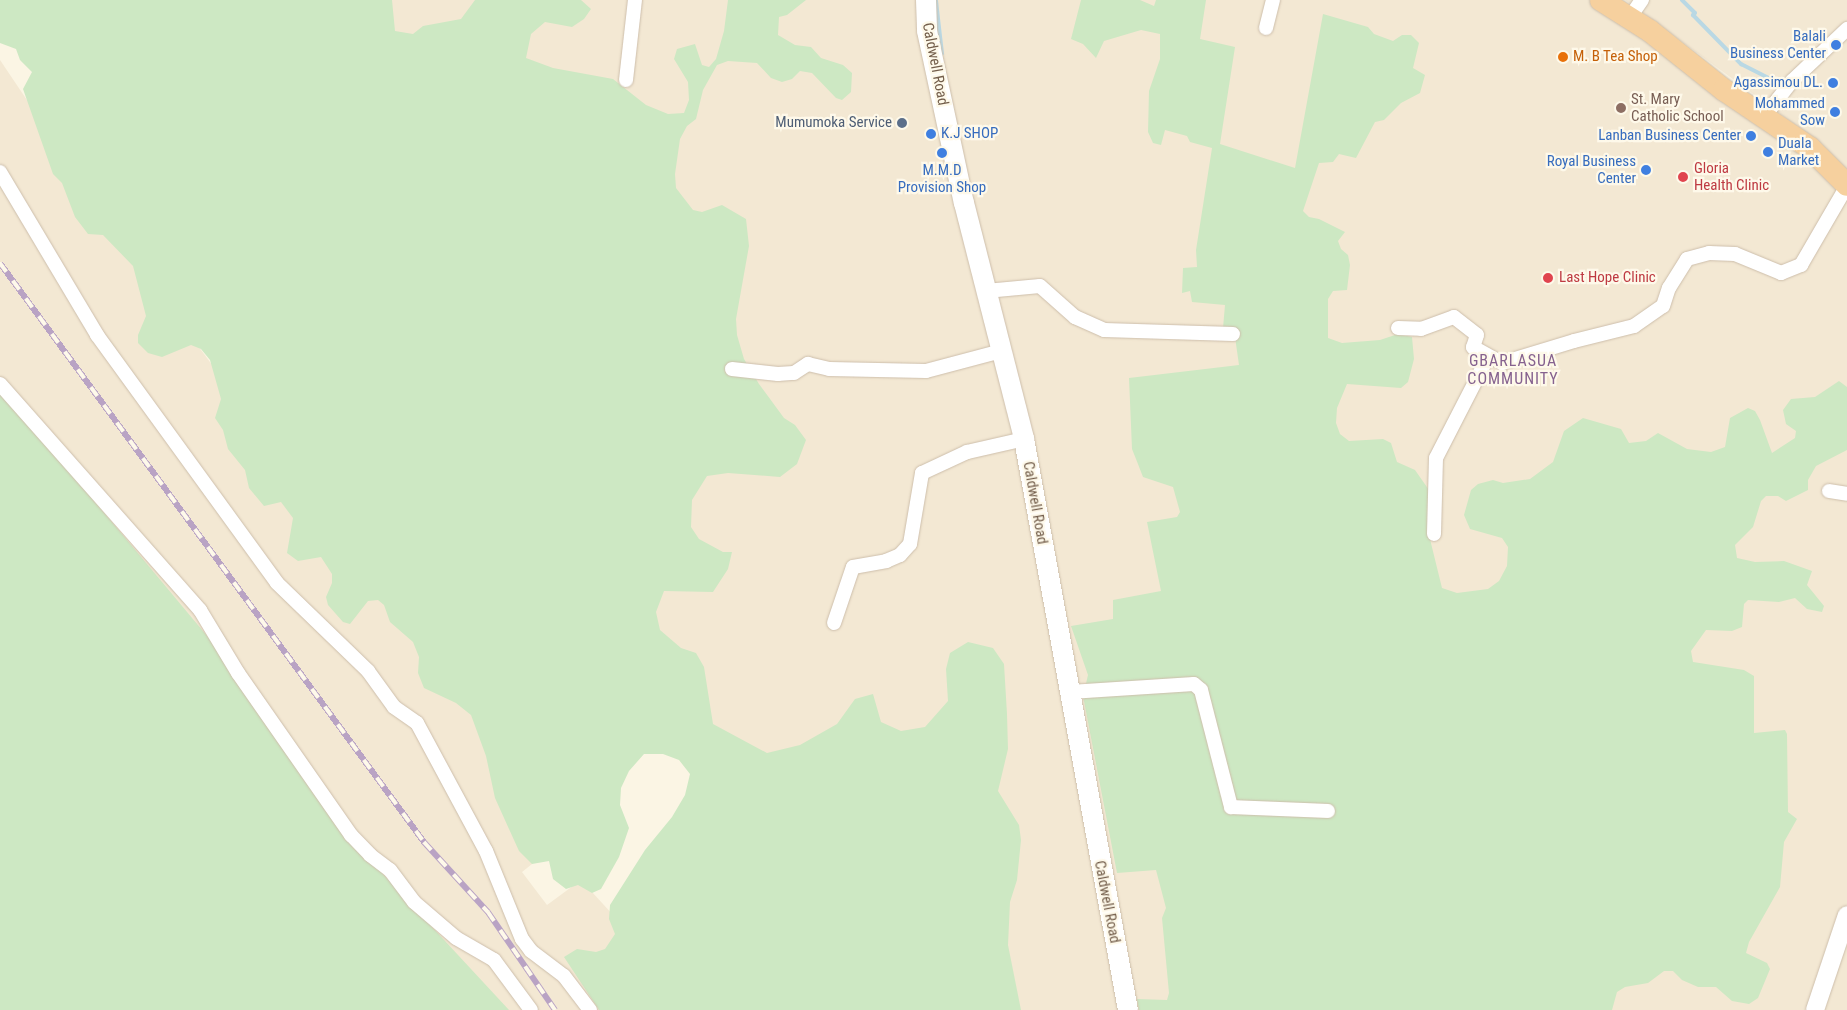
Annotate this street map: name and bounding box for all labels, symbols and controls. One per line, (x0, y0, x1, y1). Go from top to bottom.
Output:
street label: Caldwell Road (918, 21, 952, 107)
place label: Balali Business Center (1730, 27, 1826, 62)
marker: Balali Business Center (1830, 39, 1842, 51)
place label: M. B Tea Shop (1573, 48, 1658, 66)
marker: M. B Tea Shop (1557, 51, 1569, 63)
place label: Agassimou DL. (1733, 74, 1823, 92)
marker: Agassimou DL. (1827, 77, 1839, 89)
place label: St. Mary Catholic School (1631, 90, 1724, 125)
place label: Mohammed Sow (1755, 94, 1825, 129)
marker: St. Mary Catholic School (1615, 102, 1627, 114)
marker: Mohammed Sow (1829, 106, 1841, 118)
place label: Mumumoka Service (775, 114, 892, 132)
marker: Mumumoka Service (896, 117, 908, 129)
place label: K.J SHOP (941, 125, 998, 143)
place label: Lanban Business Center (1598, 127, 1741, 145)
marker: K.J SHOP (925, 128, 937, 140)
marker: Lanban Business Center (1745, 130, 1757, 142)
place label: Duala Market (1778, 134, 1819, 169)
marker: Duala Market (1762, 146, 1774, 158)
marker: M.M.D Provision Shop (936, 147, 948, 159)
place label: Royal Business Center (1547, 152, 1636, 187)
place label: Gloria Health Clinic (1694, 159, 1769, 194)
place label: M.M.D Provision Shop (898, 161, 986, 196)
marker: Royal Business Center (1640, 164, 1652, 176)
marker: Gloria Health Clinic (1676, 170, 1690, 184)
place label: Last Hope Clinic (1559, 269, 1656, 287)
marker: Last Hope Clinic (1541, 271, 1555, 285)
district label: GBARLASUA COMMUNITY (1466, 351, 1560, 389)
street label: Caldwell Road (1019, 460, 1051, 546)
street label: Caldwell Road (1090, 859, 1124, 945)

